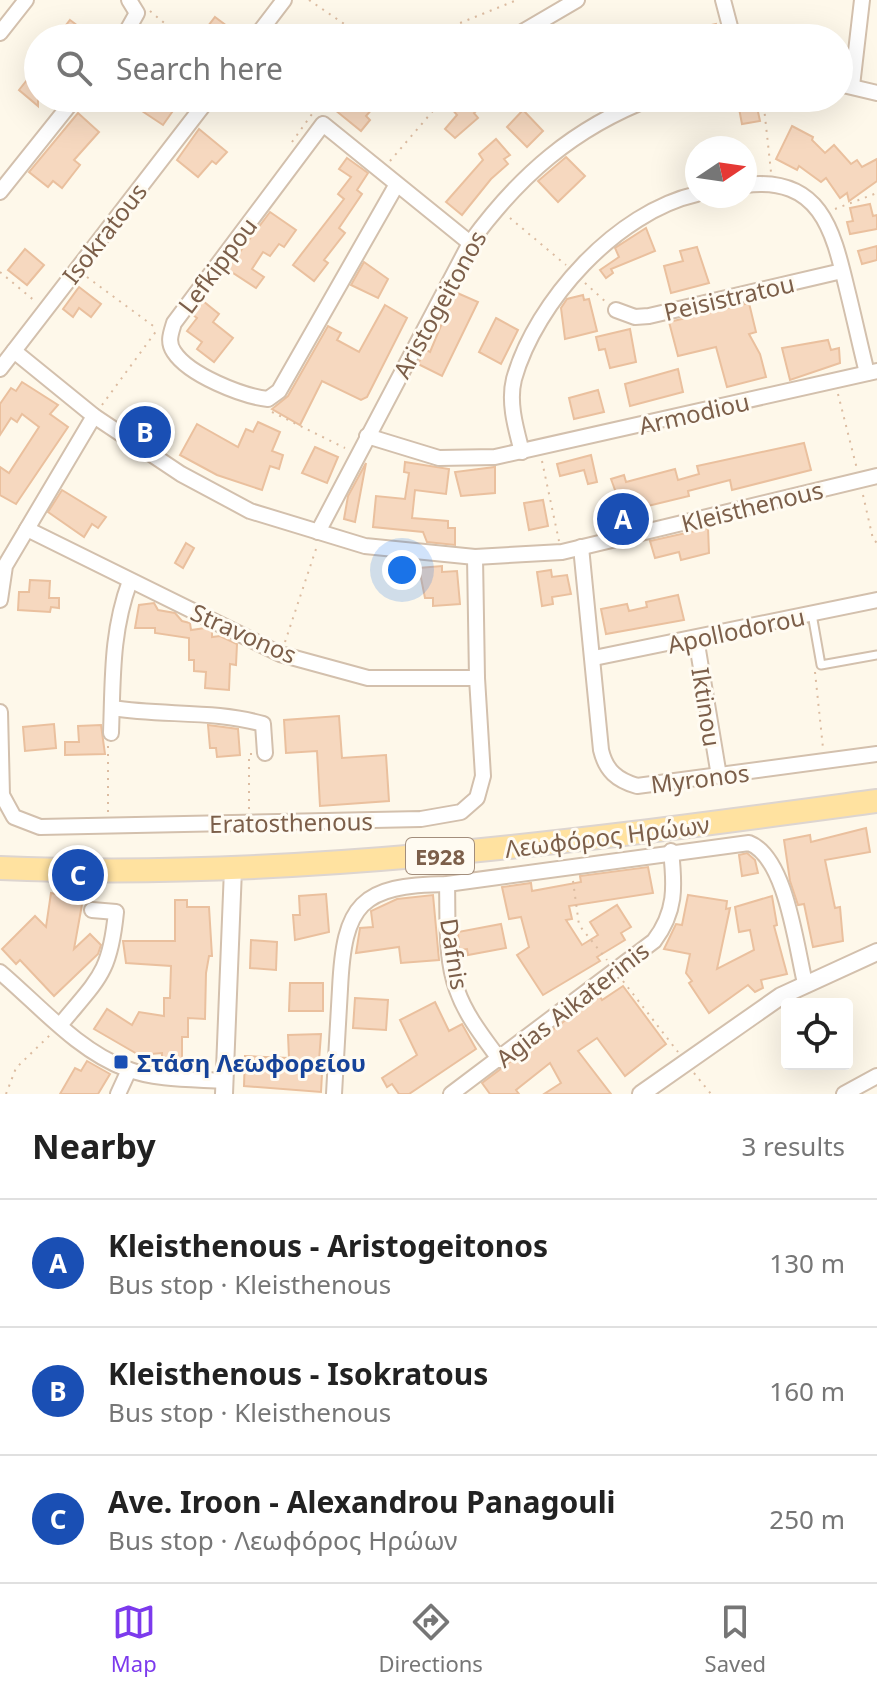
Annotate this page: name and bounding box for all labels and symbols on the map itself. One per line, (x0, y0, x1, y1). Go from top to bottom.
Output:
north arrow (685, 136, 757, 208)
street label: Isokratous (54, 176, 154, 290)
street label: Lefkippou (170, 210, 264, 320)
street label: Aristogeitonos (385, 224, 493, 384)
street label: Peisistratou (660, 266, 798, 328)
street label: Armodiou (635, 384, 753, 442)
pin: B (119, 402, 171, 462)
street label: Kleisthenous (678, 472, 826, 540)
pin: A (597, 489, 649, 549)
your location (382, 550, 422, 590)
street label: Stravonos (186, 595, 302, 671)
street label: Apollodorou (664, 599, 808, 661)
street label: Iktinou (684, 665, 730, 749)
street label: Myronos (649, 756, 751, 800)
street label: Eratosthenous (209, 804, 373, 840)
street label: Λεωφόρος Ηρώων (503, 807, 711, 865)
road number: E928 (406, 838, 474, 874)
pin: C (52, 845, 104, 905)
street label: Dafnis (433, 916, 477, 992)
street label: Agias Aikaterinis (489, 934, 655, 1074)
place label: Στάση Λεωφορείου (137, 1046, 366, 1079)
marker: Στάση Λεωφορείου (112, 1053, 130, 1071)

